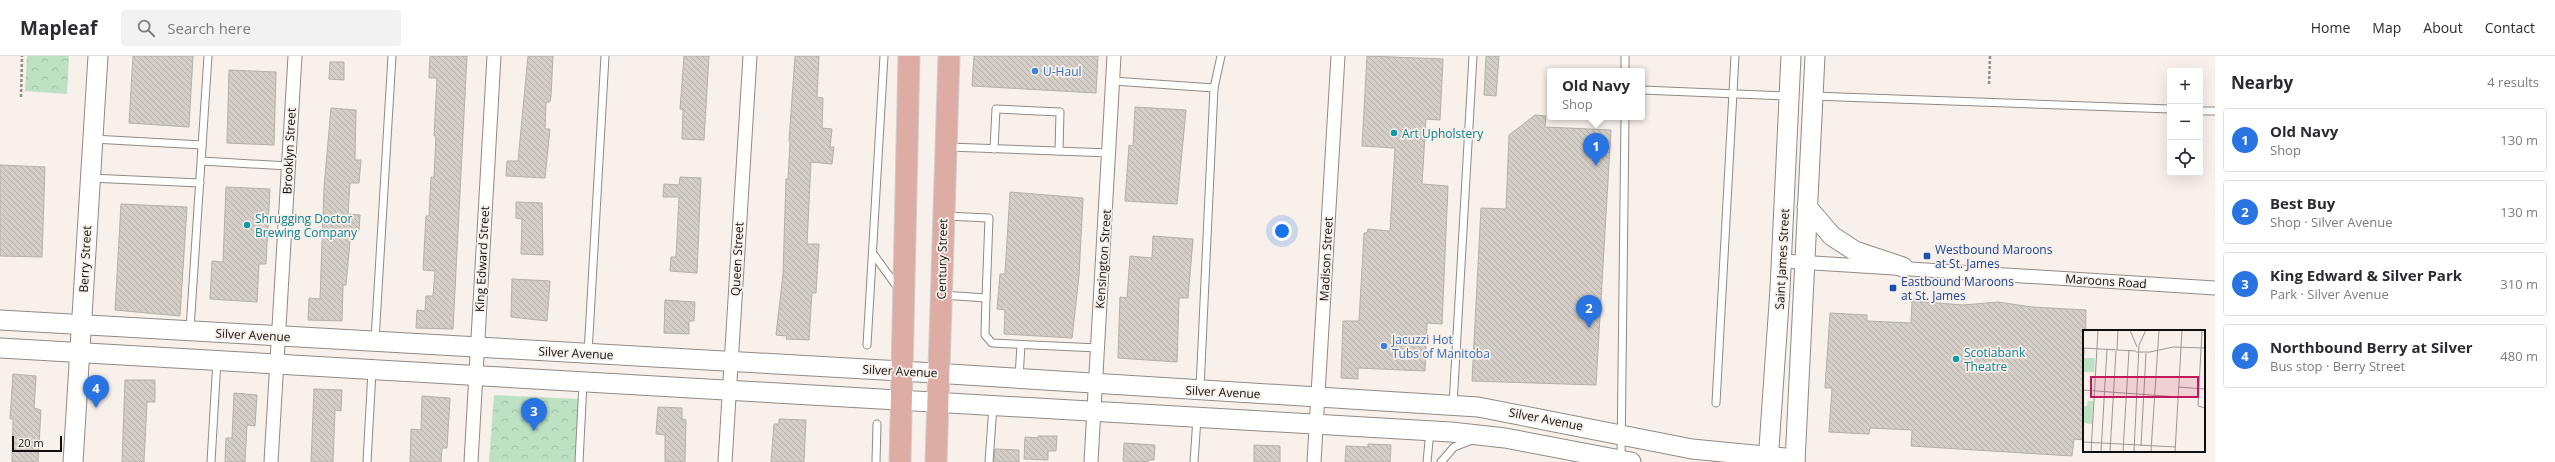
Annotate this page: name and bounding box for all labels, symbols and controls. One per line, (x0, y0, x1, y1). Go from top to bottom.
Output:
search box (121, 10, 401, 46)
text: Mapleaf (20, 15, 97, 41)
icon: search (135, 17, 157, 39)
text: Search here (167, 18, 251, 38)
text: Home (2311, 18, 2350, 37)
text: Map (2372, 18, 2401, 37)
text: About (2423, 18, 2463, 37)
text: Contact (2485, 18, 2535, 37)
place label: U-Haul (1043, 63, 1082, 80)
marker: U-Haul (1030, 66, 1040, 76)
popup (1547, 68, 1645, 120)
map controls (2167, 68, 2203, 176)
button: + (2167, 68, 2203, 104)
text: Nearby (2231, 71, 2293, 94)
text: 4 results (2487, 73, 2539, 91)
text: Old Navy (1562, 75, 1630, 95)
text: Shop (1562, 95, 1593, 113)
button: − (2167, 104, 2203, 140)
street label: Brooklyn Street (278, 107, 300, 195)
text: Old Navy (2270, 121, 2338, 141)
place label: Art Upholstery (1402, 125, 1484, 142)
marker: Art Upholstery (1389, 128, 1399, 138)
text: 1 (2241, 131, 2249, 149)
text: 130 m (2500, 131, 2538, 149)
pin: 1 (1583, 133, 1609, 166)
button: locate (2167, 140, 2203, 176)
text: Shop (2270, 141, 2301, 159)
text: Best Buy (2270, 193, 2335, 213)
text: 2 (2241, 203, 2249, 221)
text: 130 m (2500, 203, 2538, 221)
street label: King Edward Street (471, 206, 493, 312)
street label: Saint James Street (1771, 208, 1793, 310)
street label: Kensington Street (1091, 209, 1115, 309)
place label: Shrugging Doctor Brewing Company (255, 210, 358, 241)
text: Shop · Silver Avenue (2270, 213, 2392, 231)
street label: Madison Street (1315, 216, 1337, 302)
street label: Century Street (933, 218, 951, 300)
marker: Shrugging Doctor Brewing Company (242, 220, 252, 230)
your location (1272, 221, 1292, 241)
street label: Queen Street (727, 222, 747, 296)
street label: Berry Street (75, 225, 95, 293)
place label: Westbound Maroons at St. James (1935, 241, 2053, 272)
marker: Westbound Maroons at St. James (1922, 251, 1932, 261)
text: King Edward & Silver Park (2270, 265, 2462, 285)
street label: Maroons Road (2065, 270, 2147, 292)
place label: Eastbound Maroons at St. James (1901, 273, 2014, 304)
text: 3 (2241, 275, 2249, 293)
text: 310 m (2500, 275, 2538, 293)
marker: Eastbound Maroons at St. James (1888, 283, 1898, 293)
text: Park · Silver Avenue (2270, 285, 2389, 303)
pin: 2 (1576, 295, 1602, 328)
street label: Silver Avenue (215, 325, 291, 345)
inset map (2083, 330, 2205, 452)
place label: Jacuzzi Hot Tubs of Manitoba (1391, 331, 1490, 362)
text: Northbound Berry at Silver (2270, 337, 2473, 357)
marker: Jacuzzi Hot Tubs of Manitoba (1379, 341, 1389, 351)
street label: Silver Avenue (538, 343, 614, 363)
place label: Scotiabank Theatre (1964, 344, 2026, 375)
text: 4 (2241, 347, 2249, 365)
text: 480 m (2500, 347, 2538, 365)
marker: Scotiabank Theatre (1951, 354, 1961, 364)
text: Bus stop · Berry Street (2270, 357, 2405, 375)
street label: Silver Avenue (862, 361, 938, 381)
pin: 4 (83, 375, 109, 408)
street label: Silver Avenue (1185, 382, 1261, 402)
pin: 3 (521, 398, 547, 431)
street label: Silver Avenue (1507, 403, 1585, 435)
scale bar (12, 434, 62, 453)
text: 20 m (18, 435, 44, 450)

